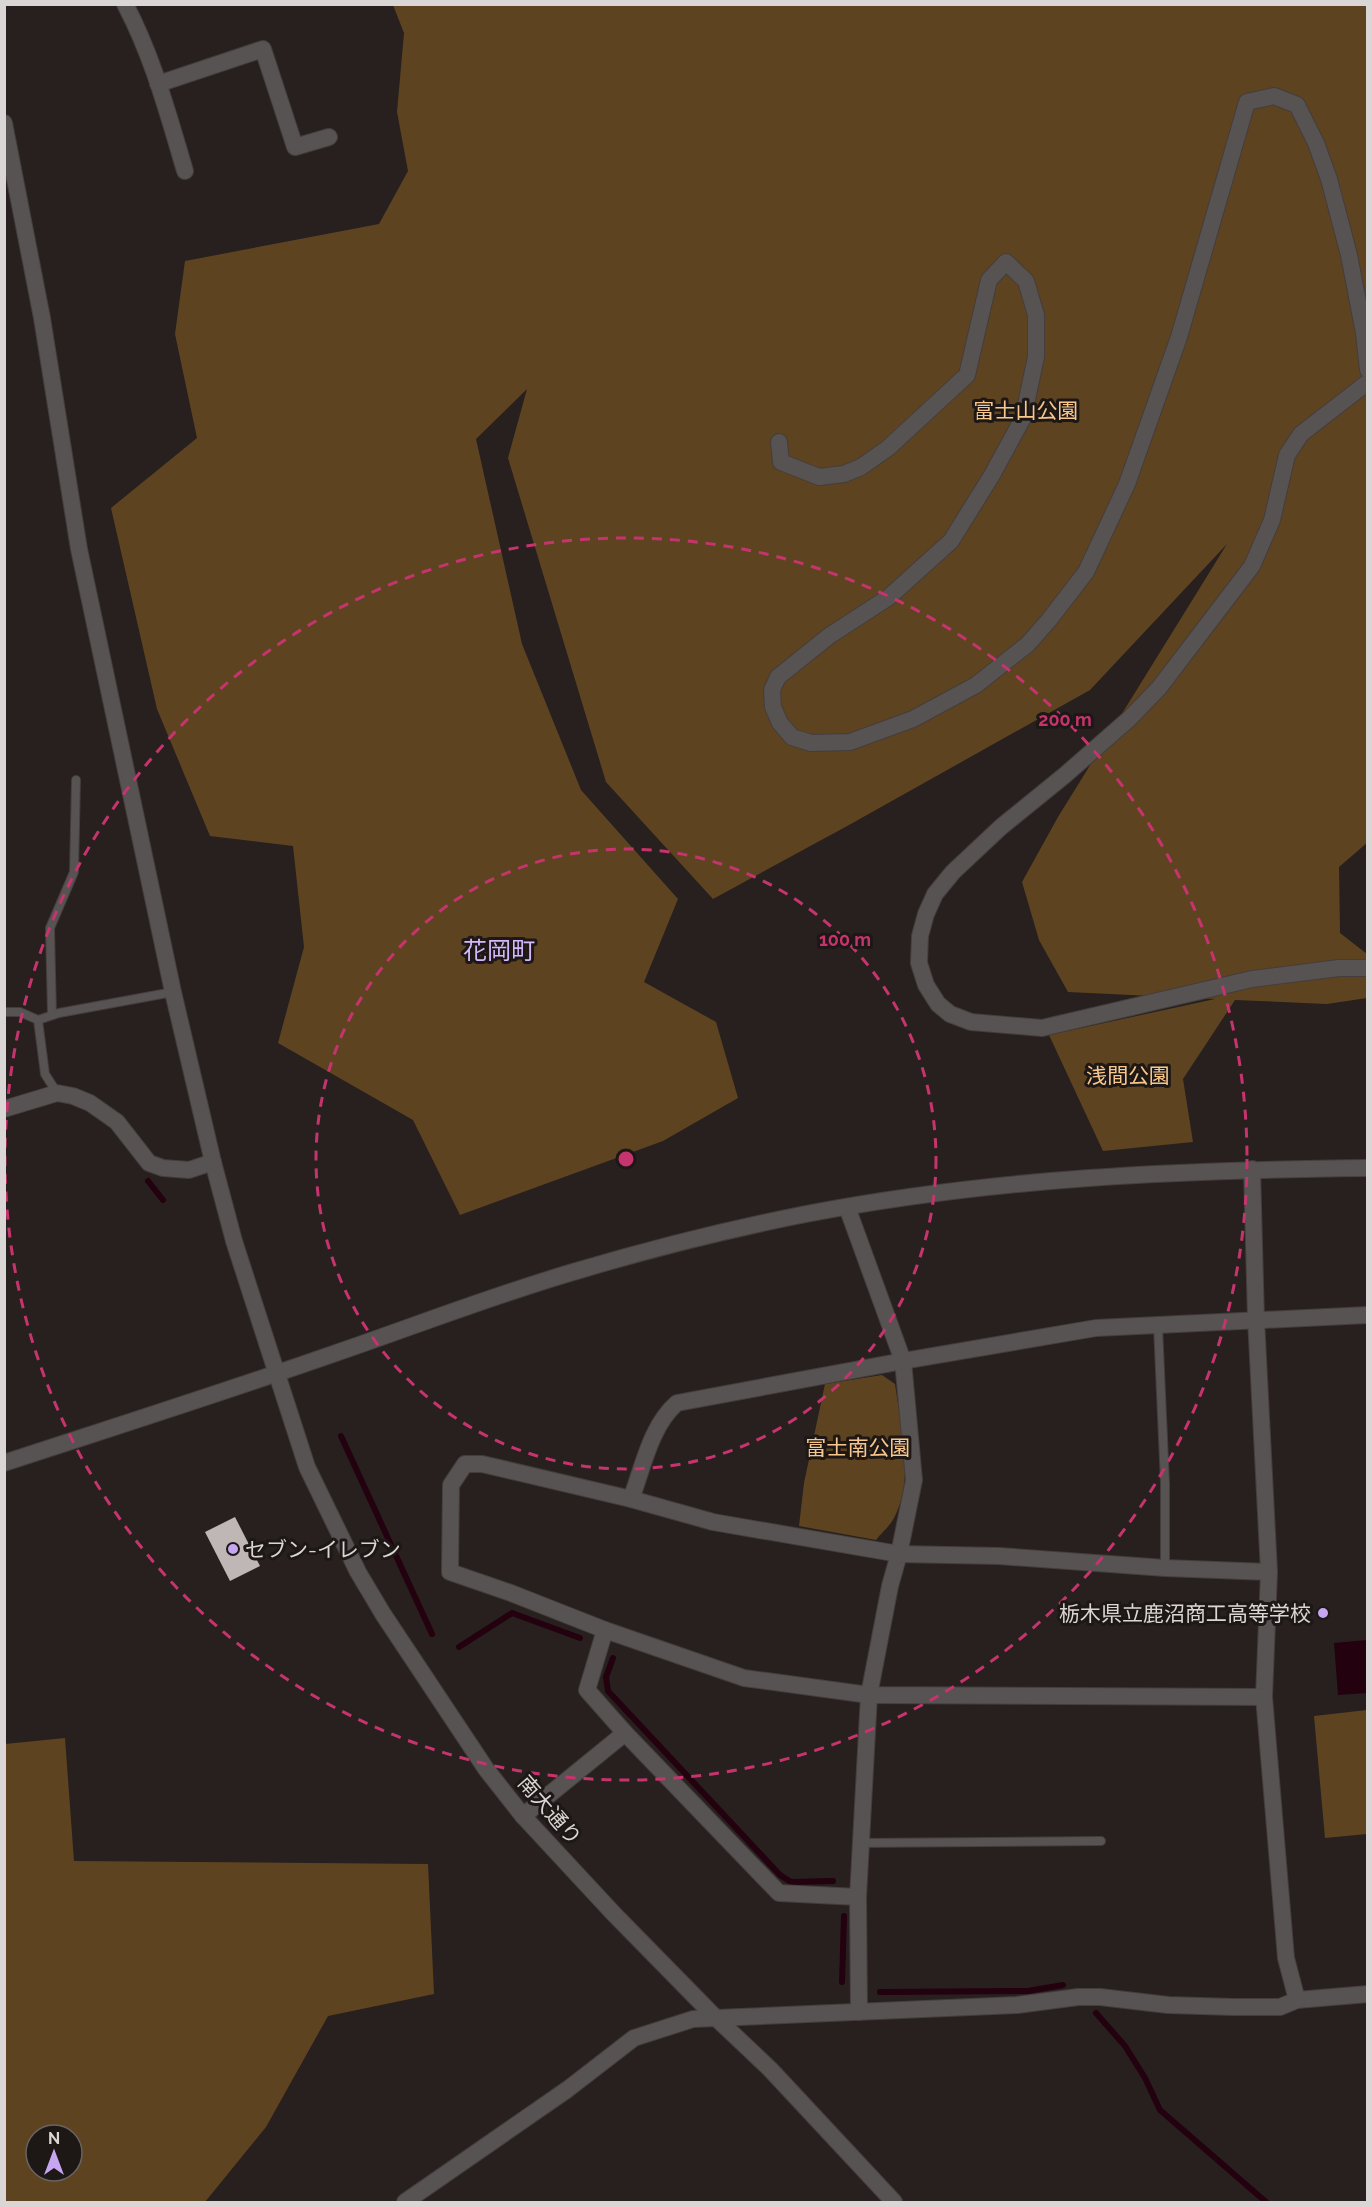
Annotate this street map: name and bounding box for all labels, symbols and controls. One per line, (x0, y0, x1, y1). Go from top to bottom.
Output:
park label: 富士山公園 (974, 398, 1079, 423)
text: 200 m (1038, 709, 1092, 730)
text: 100 m (819, 929, 871, 950)
district label: 花岡町 (463, 936, 535, 965)
park label: 浅間公園 (1086, 1063, 1170, 1088)
centre of rings (616, 1149, 636, 1169)
park label: 富士南公園 (806, 1435, 911, 1460)
place label: セブン-イレブン (245, 1537, 401, 1562)
marker: セブン-イレブン (226, 1542, 240, 1556)
place label: 栃木県立鹿沼商工高等学校 (1059, 1601, 1311, 1626)
marker: 栃木県立鹿沼商工高等学校 (1316, 1606, 1330, 1620)
street label: 南大通り (513, 1770, 587, 1850)
north arrow (24, 2123, 84, 2183)
text: N (48, 2129, 60, 2148)

